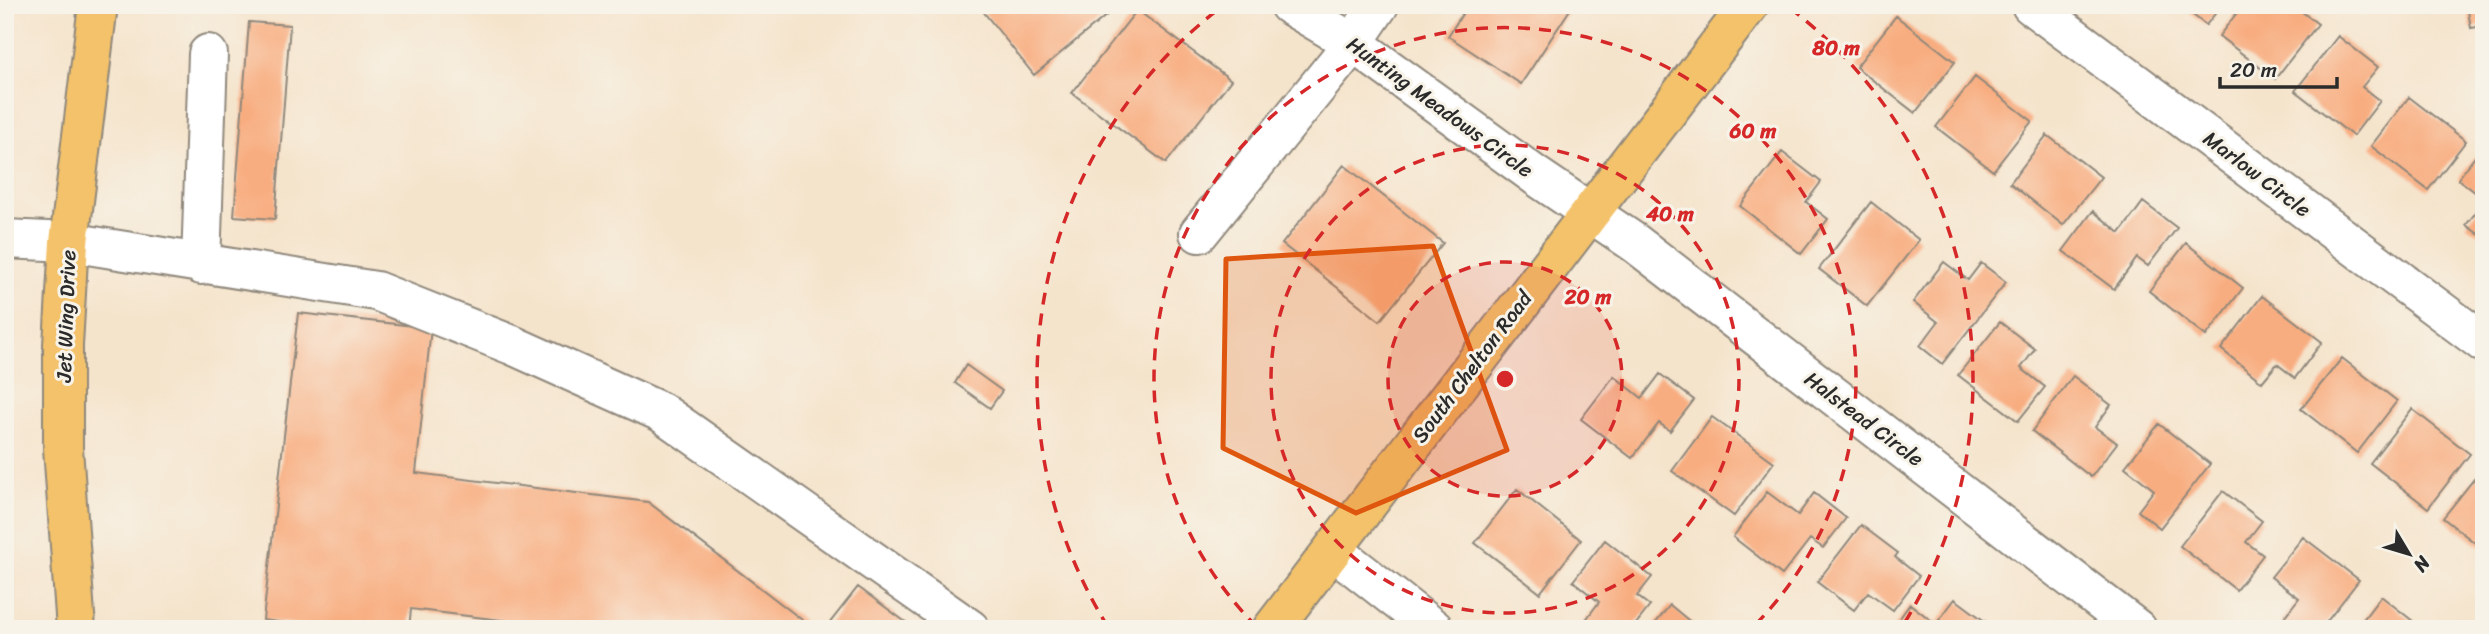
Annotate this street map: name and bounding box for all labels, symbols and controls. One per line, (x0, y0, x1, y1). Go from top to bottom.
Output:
street label: Hunting Meadows Circle (1338, 26, 1542, 188)
text: 80 m (1811, 29, 1861, 67)
scale bar (2220, 46, 2337, 90)
text: 20 m (2230, 51, 2277, 89)
text: 60 m (1729, 112, 1777, 150)
street label: Marlow Circle (2195, 120, 2320, 228)
text: 40 m (1645, 195, 1695, 233)
street label: Jet Wing Drive (45, 249, 87, 384)
text: 20 m (1564, 278, 1612, 316)
street label: South Chelton Road (1402, 281, 1543, 451)
street label: Halstead Circle (1796, 361, 1932, 477)
centre of rings (1493, 367, 1517, 391)
north arrow (2374, 518, 2444, 588)
text: N (2404, 548, 2440, 580)

